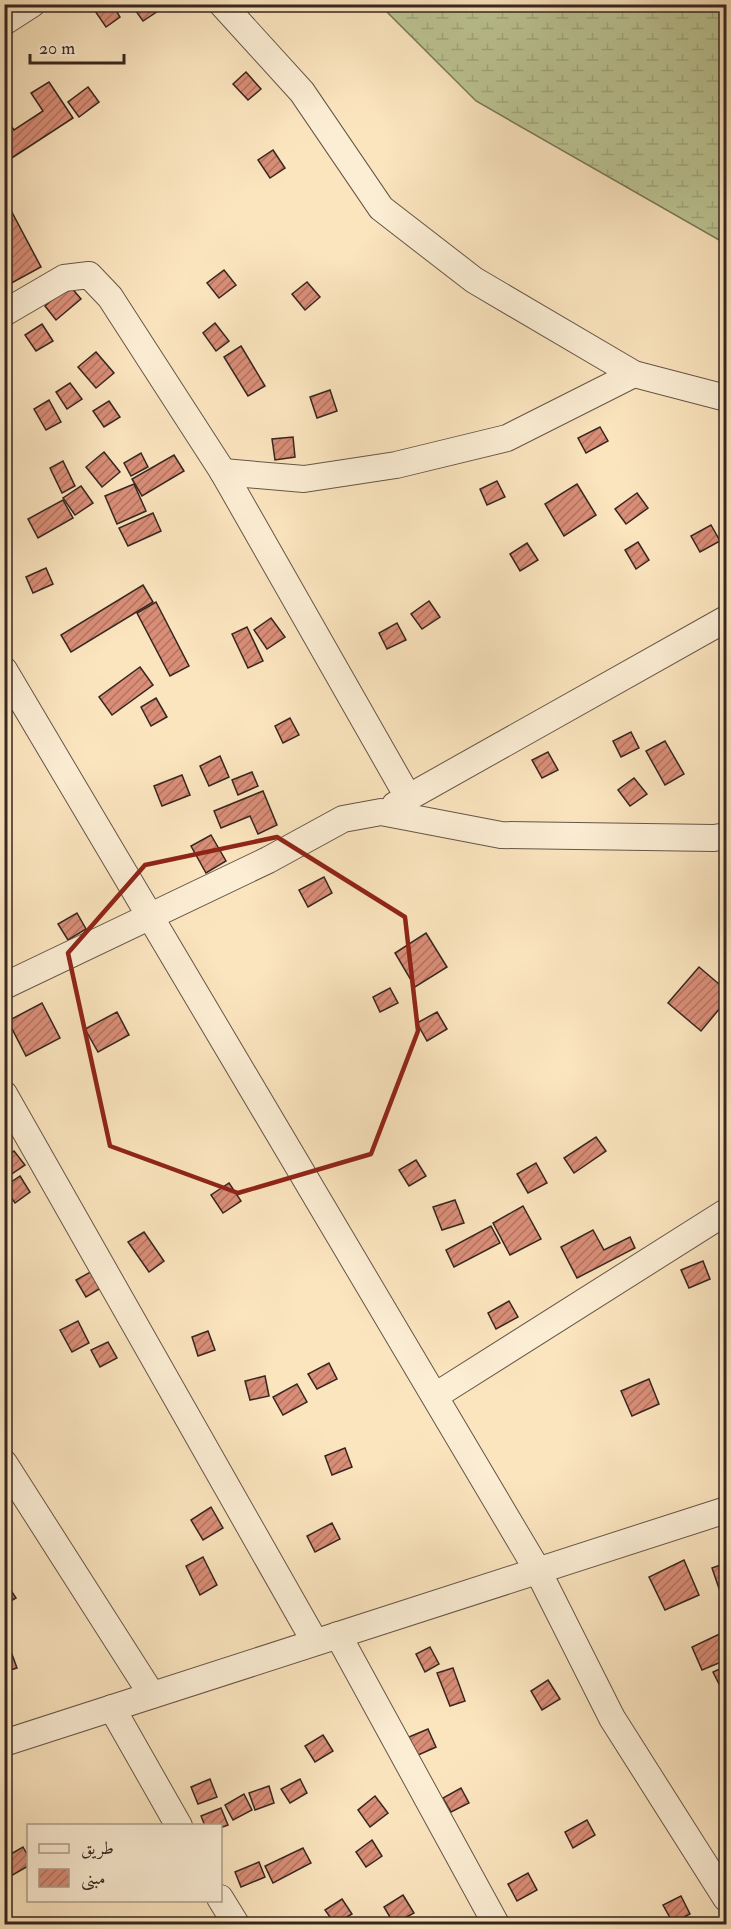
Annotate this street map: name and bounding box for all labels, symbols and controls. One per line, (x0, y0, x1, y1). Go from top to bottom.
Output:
scale bar (30, 27, 124, 65)
text: 20 m (39, 37, 75, 60)
legend (27, 1824, 222, 1902)
text: طريق (81, 1837, 114, 1860)
text: مبنى (81, 1867, 106, 1891)

